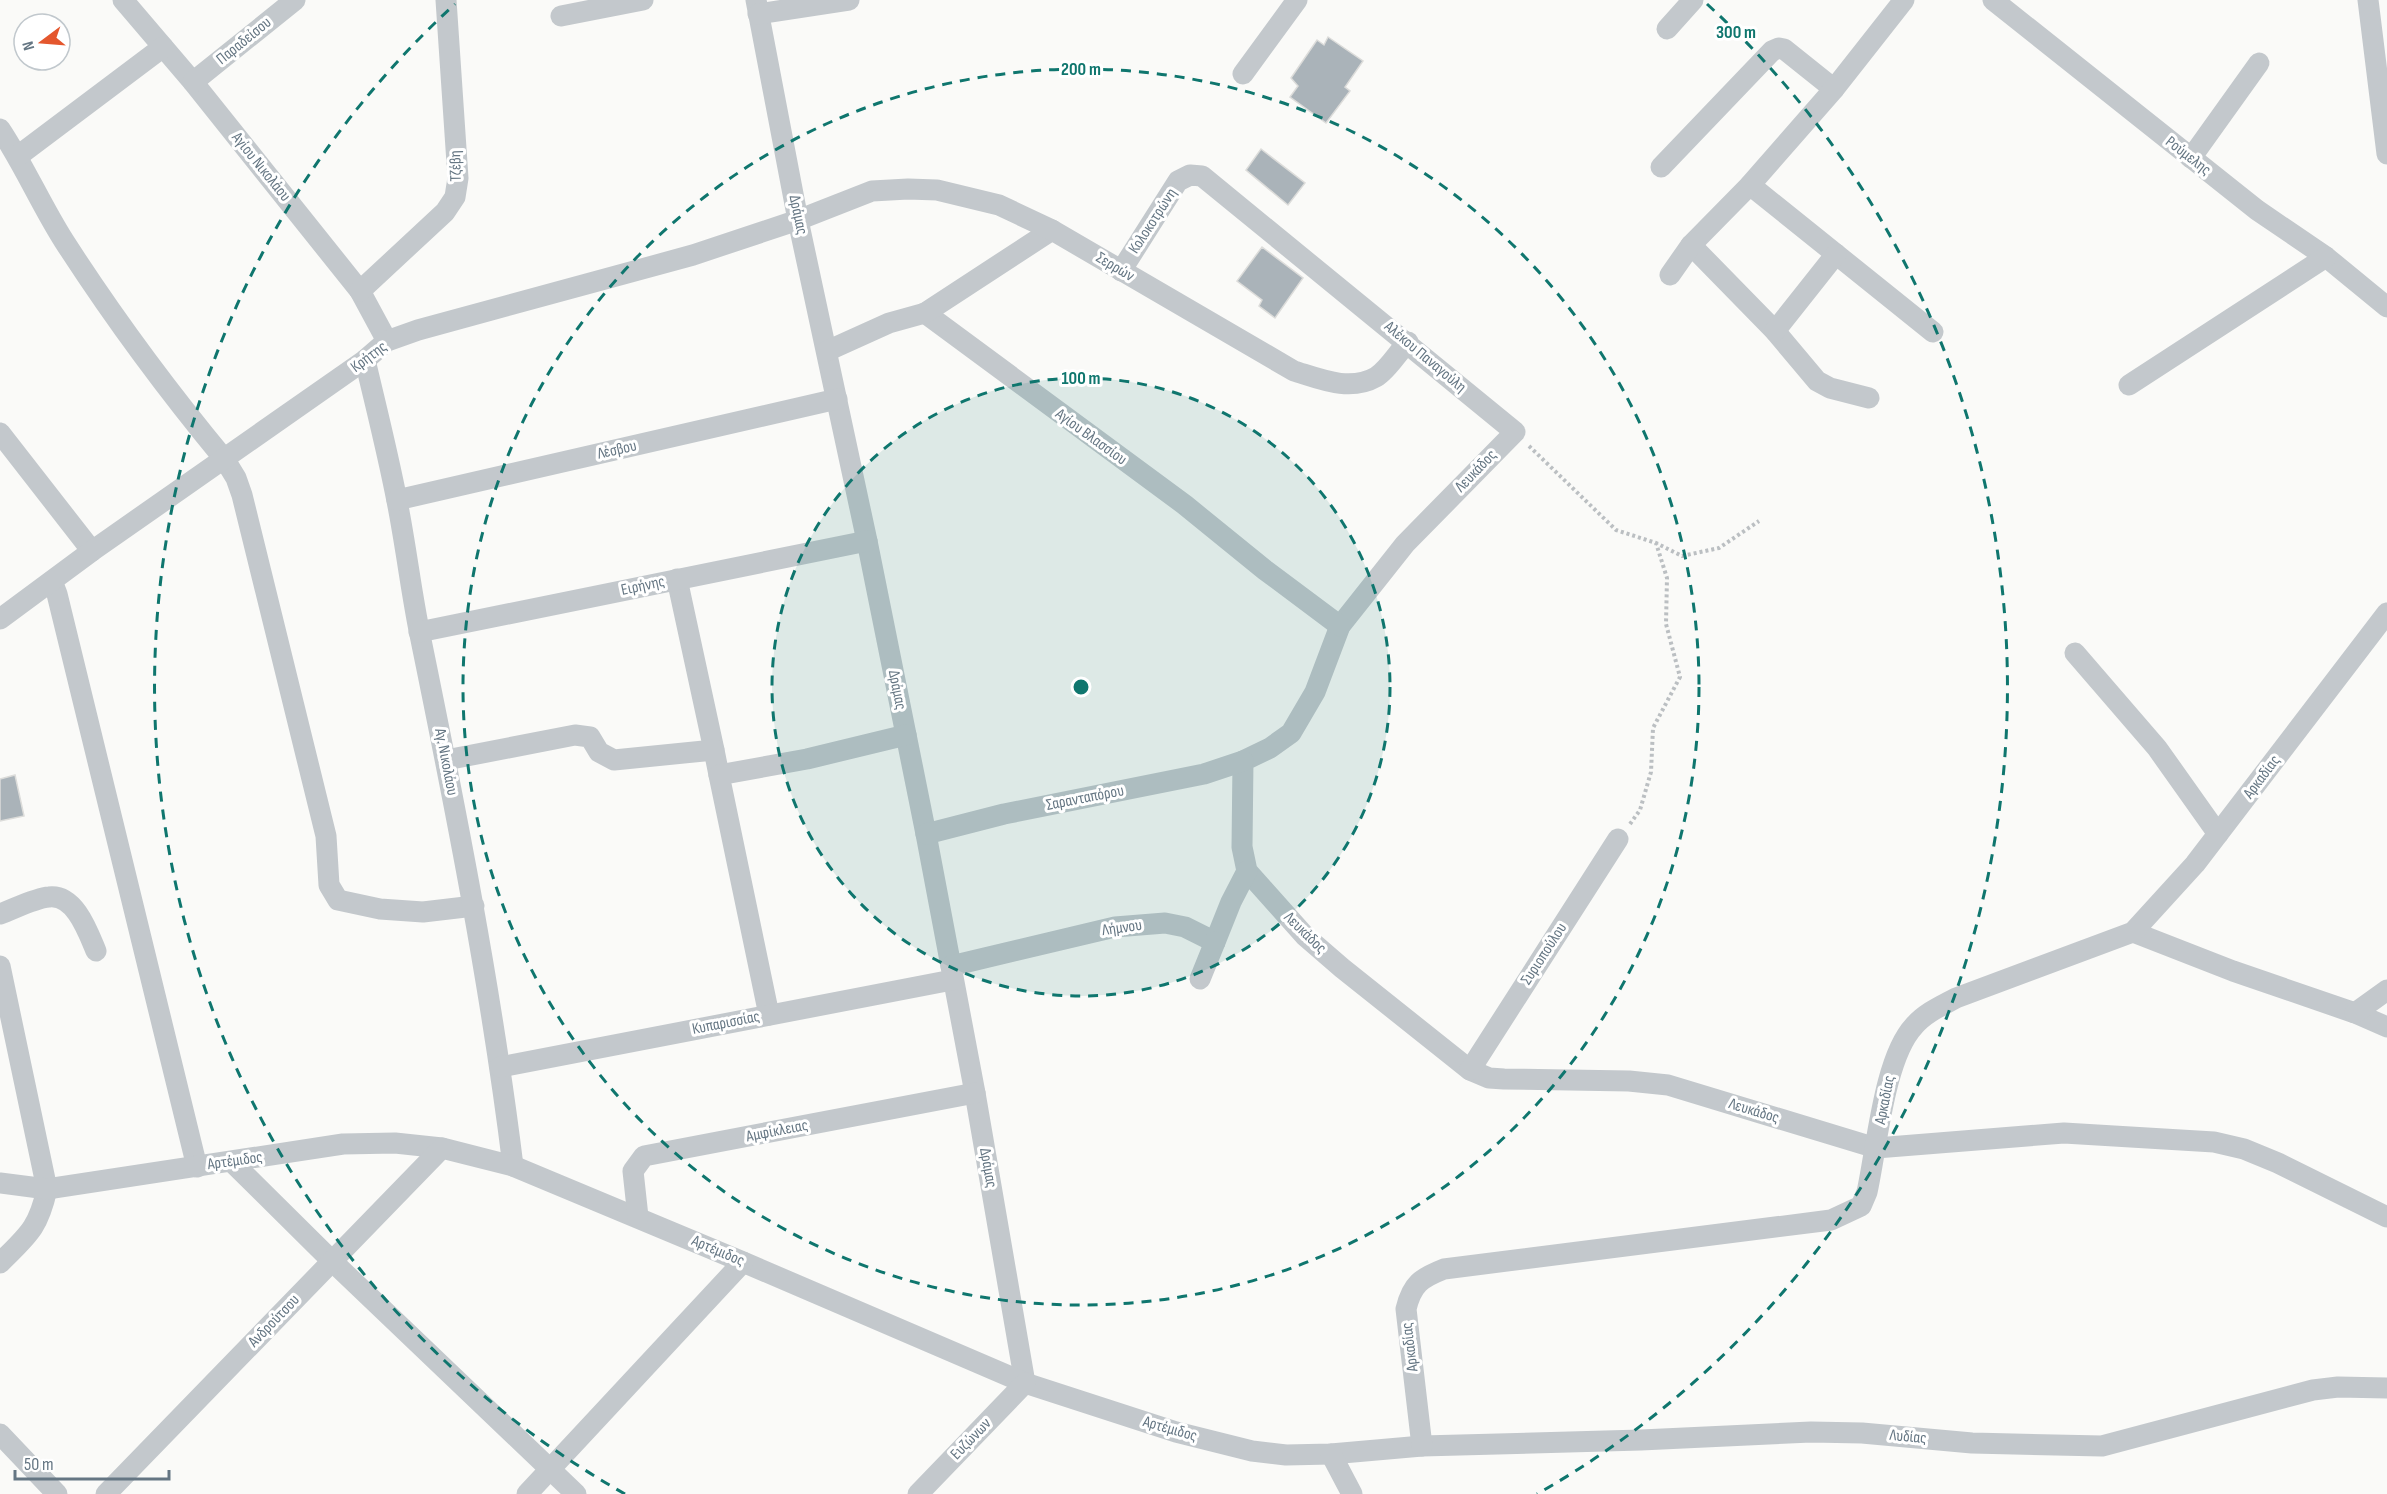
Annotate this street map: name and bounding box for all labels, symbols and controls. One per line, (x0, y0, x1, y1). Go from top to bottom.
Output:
north arrow (12, 12, 72, 72)
street label: Παραδείσου (213, 13, 275, 69)
text: 300 m (1716, 22, 1756, 43)
text: N (19, 39, 39, 52)
text: 200 m (1061, 59, 1101, 80)
street label: Αγίου Νικολάου (227, 128, 295, 205)
street label: Ρούμελης (2161, 132, 2215, 180)
street label: Τζέβη (446, 150, 466, 182)
street label: Κολοκοτρώνη (1125, 185, 1181, 257)
street label: Δράμας (785, 193, 811, 237)
street label: Σερρών (1092, 248, 1138, 286)
street label: Αλέκου Παναγούλη (1379, 317, 1470, 397)
street label: Κρήτης (347, 337, 391, 377)
text: 100 m (1062, 368, 1101, 389)
street label: Αγίου Βλασσίου (1051, 404, 1130, 469)
street label: Λέσβου (595, 436, 638, 464)
street label: Λευκάδος (1451, 446, 1501, 497)
street label: Ειρήνης (619, 572, 667, 600)
street label: Δράμας (884, 669, 910, 711)
centre of rings (1071, 677, 1091, 697)
street label: Αγ. Νικολάου (430, 726, 462, 797)
street label: Αρκαδίας (2239, 752, 2284, 803)
street label: Σαρανταπόρου (1045, 781, 1125, 815)
street label: Λευκάδος (1279, 908, 1330, 958)
street label: Λήμνου (1100, 916, 1143, 940)
street label: Συριοπούλου (1517, 919, 1571, 989)
street label: Κυπαρισσίας (691, 1007, 761, 1039)
street label: Αρκαδίας (1871, 1074, 1899, 1127)
street label: Λευκάδος (1726, 1094, 1781, 1128)
street label: Αμφίκλειας (743, 1116, 810, 1146)
street label: Δράμας (975, 1147, 1001, 1189)
street label: Αρτέμιδος (205, 1148, 264, 1174)
street label: Αρτέμιδος (688, 1231, 747, 1271)
street label: Ανδρούτσου (244, 1291, 304, 1352)
street label: Αρκαδίας (1398, 1321, 1423, 1374)
street label: Αρτέμιδος (1140, 1412, 1199, 1446)
street label: Ευζώνων (947, 1414, 995, 1464)
street label: Λυδίας (1888, 1426, 1927, 1448)
scale bar (15, 1443, 170, 1481)
text: 50 m (24, 1454, 54, 1475)

